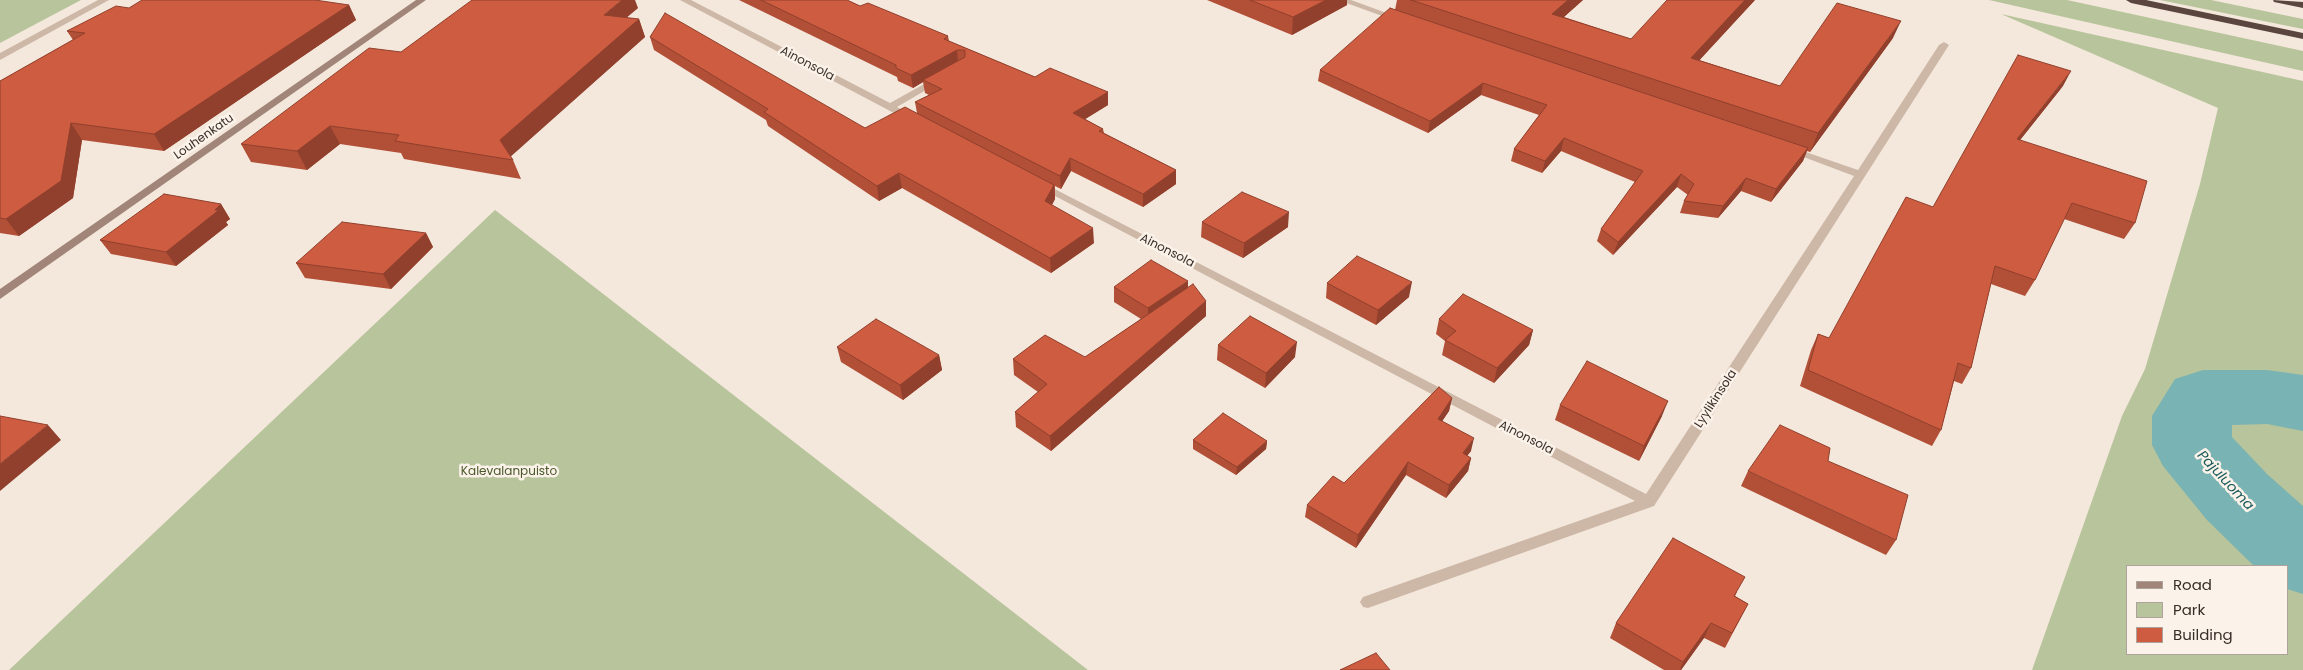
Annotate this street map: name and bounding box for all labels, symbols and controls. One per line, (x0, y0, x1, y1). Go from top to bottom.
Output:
street label: Ainonsola (778, 44, 836, 84)
street label: Louhenkatu (171, 111, 237, 163)
street label: Ainonsola (1137, 231, 1197, 271)
street label: Lyylikinsola (1692, 367, 1740, 431)
street label: Ainonsola (1496, 418, 1556, 458)
water label: Pajuluoma (2193, 448, 2257, 514)
park label: Kalevalanpuisto (461, 465, 557, 479)
legend (2126, 565, 2288, 655)
text: Road (2173, 574, 2212, 595)
text: Park (2173, 599, 2205, 620)
text: Building (2173, 624, 2233, 645)

